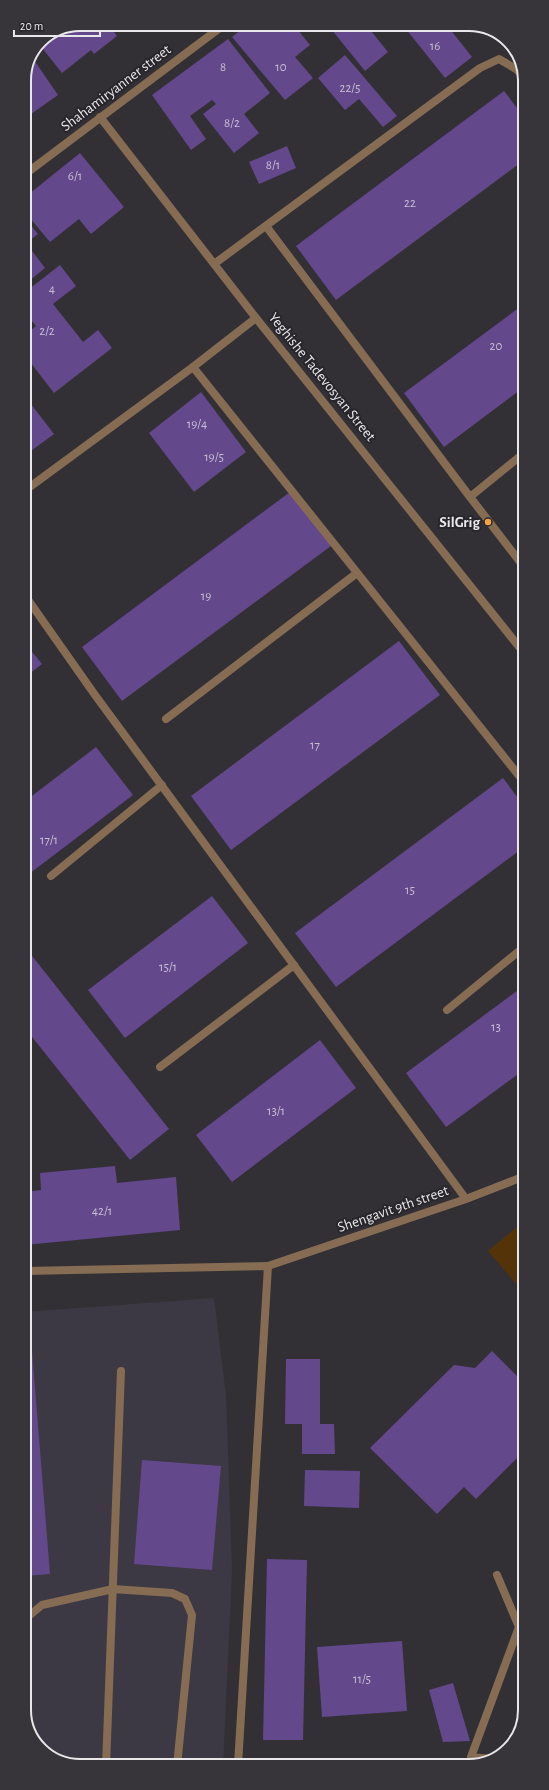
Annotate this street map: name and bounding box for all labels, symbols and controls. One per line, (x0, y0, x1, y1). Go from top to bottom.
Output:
scale bar (14, 12, 100, 38)
text: 20 m (20, 20, 43, 32)
house number: 16 (430, 40, 440, 53)
street label: Shahamiryanner street (58, 42, 174, 134)
house number: 8 (220, 61, 226, 74)
house number: 10 (275, 61, 287, 74)
house number: 22/5 (340, 82, 361, 95)
house number: 8/2 (224, 117, 240, 130)
house number: 8/1 (266, 159, 280, 172)
house number: 6/1 (68, 170, 82, 183)
house number: 22 (404, 197, 416, 210)
house number: 4 (49, 283, 55, 296)
street label: Yeghishe Tadevosyan Street (266, 310, 379, 444)
house number: 2/2 (39, 325, 55, 338)
house number: 20 (490, 340, 503, 353)
house number: 19/4 (187, 418, 207, 431)
house number: 19/5 (204, 451, 224, 464)
place label: SilGrig (439, 515, 480, 530)
marker: SilGrig (483, 517, 493, 527)
house number: 19 (201, 590, 211, 603)
house number: 17 (310, 739, 321, 752)
house number: 17/1 (40, 834, 58, 847)
house number: 15 (405, 884, 415, 897)
house number: 15/1 (159, 961, 177, 974)
house number: 13 (491, 1021, 501, 1034)
house number: 13/1 (267, 1105, 285, 1118)
street label: Shengavit 9th street (336, 1183, 451, 1235)
house number: 42/1 (92, 1205, 112, 1218)
house number: 11/5 (353, 1673, 371, 1686)

